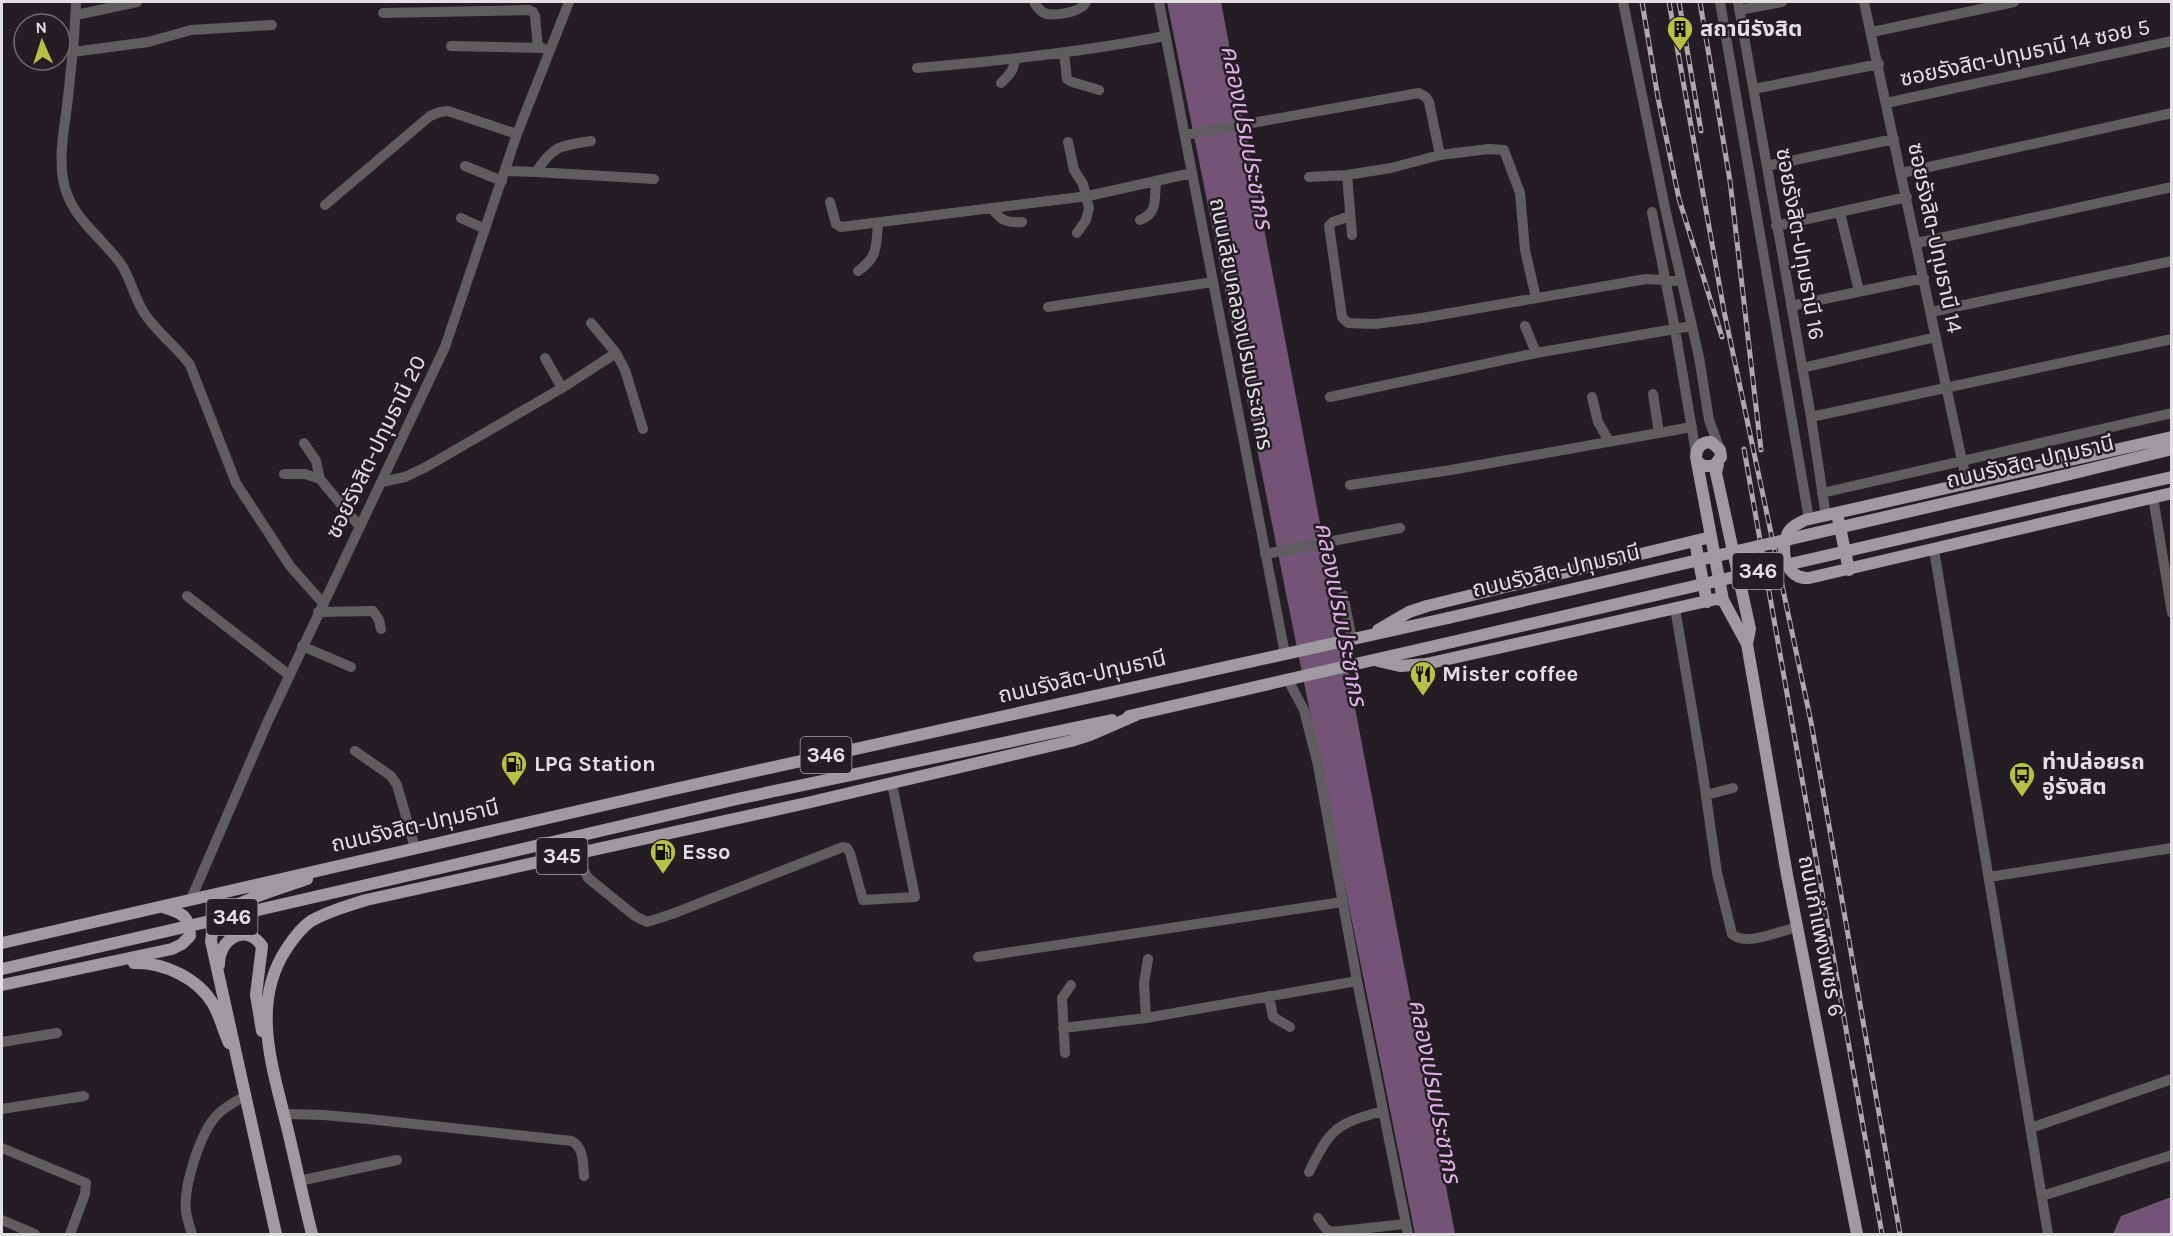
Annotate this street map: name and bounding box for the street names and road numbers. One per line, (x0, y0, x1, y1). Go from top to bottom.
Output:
street label: ซอยรังสิต-ปทุมธานี 14 ซอย 5 (1898, 14, 2152, 92)
street label: ซอยรังสิต-ปทุมธานี 14 (1902, 140, 1968, 336)
street label: ซอยรังสิต-ปทุมธานี 16 (1770, 146, 1830, 342)
street label: ถนนเลียบคลองเปรมประชากร (1204, 196, 1278, 452)
street label: ซอยรังสิต-ปทุมธานี 20 (320, 351, 432, 543)
street label: ถนนรังสิต-ปทุมธานี (1943, 430, 2117, 494)
street label: ถนนรังสิต-ปทุมธานี (1469, 539, 1643, 603)
road number: 346 (1732, 553, 1784, 589)
street label: ถนนรังสิต-ปทุมธานี (995, 645, 1169, 709)
road number: 346 (800, 737, 852, 773)
street label: ถนนรังสิต-ปทุมธานี (328, 794, 502, 858)
road number: 345 (536, 838, 588, 874)
street label: ถนนกำแพงเพชร 6 (1793, 853, 1849, 1019)
road number: 346 (206, 899, 258, 935)

